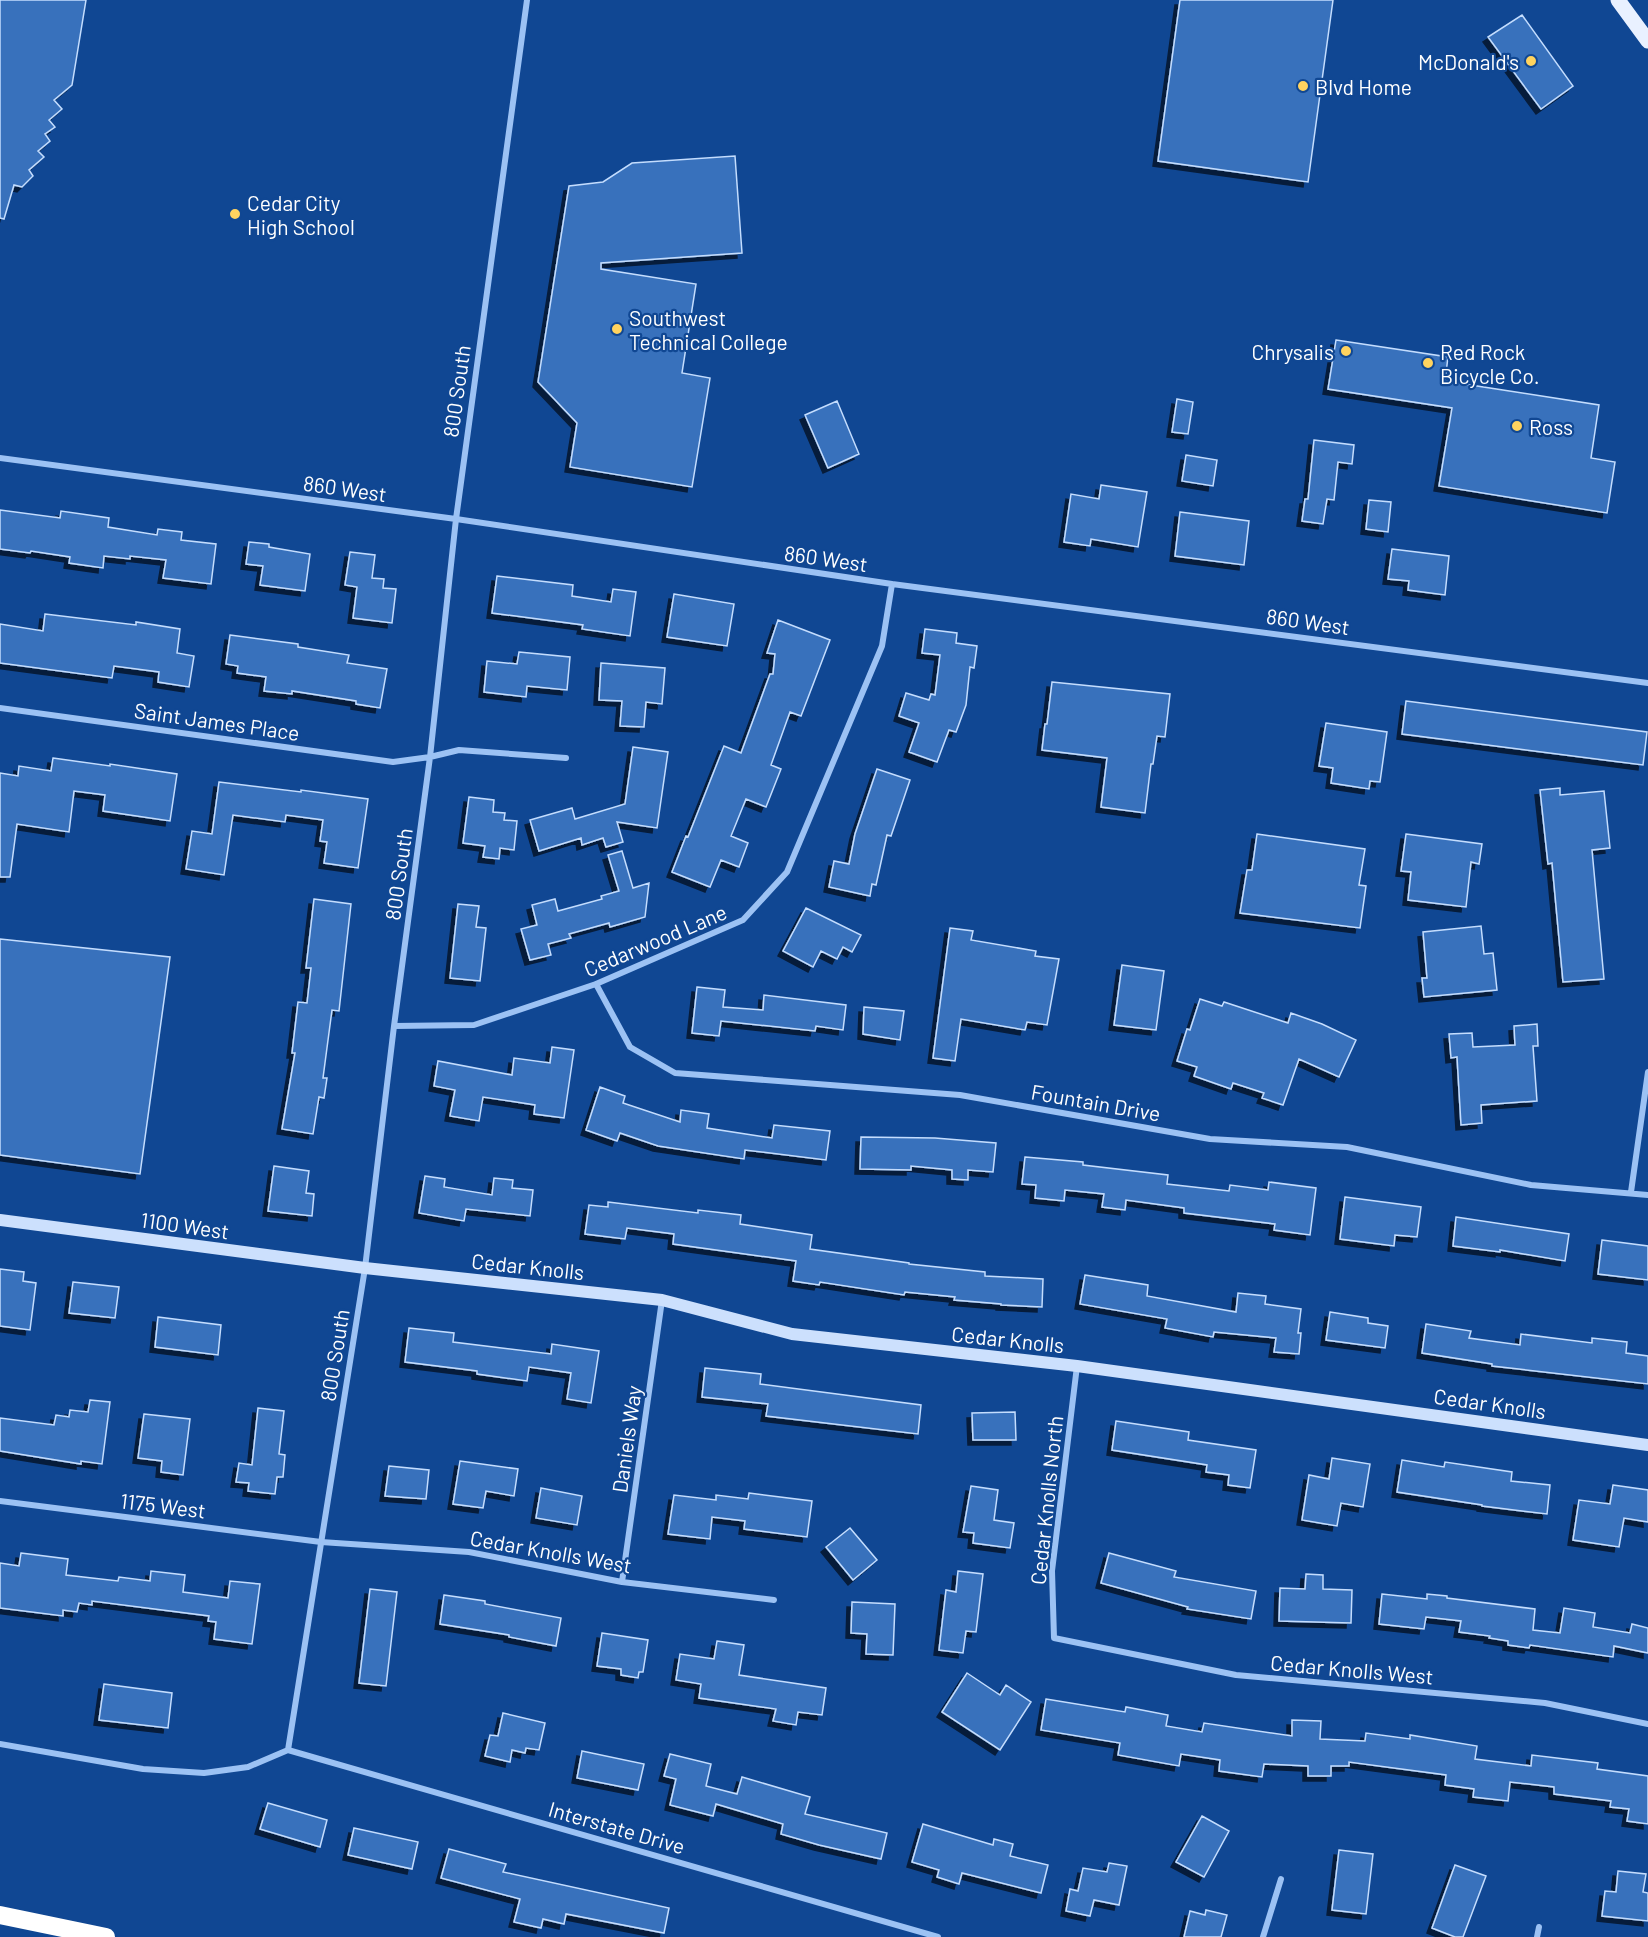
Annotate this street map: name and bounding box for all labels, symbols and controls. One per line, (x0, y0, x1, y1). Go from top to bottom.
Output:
place label: McDonald's (1418, 49, 1519, 74)
marker: McDonald's (1524, 54, 1538, 68)
place label: Blvd Home (1315, 74, 1412, 99)
marker: Blvd Home (1296, 79, 1310, 93)
place label: Cedar City High School (247, 190, 355, 239)
marker: Cedar City High School (228, 207, 242, 221)
place label: Southwest Technical College (629, 305, 788, 354)
marker: Southwest Technical College (610, 322, 624, 336)
place label: Chrysalis (1252, 339, 1334, 364)
place label: Red Rock Bicycle Co. (1440, 339, 1540, 388)
street label: 800 South (437, 343, 475, 439)
marker: Chrysalis (1339, 344, 1353, 358)
marker: Red Rock Bicycle Co. (1421, 356, 1435, 370)
place label: Ross (1529, 414, 1573, 439)
marker: Ross (1510, 419, 1524, 433)
street label: 860 West (302, 470, 388, 506)
street label: 860 West (783, 540, 869, 576)
street label: 860 West (1265, 603, 1351, 639)
street label: Saint James Place (133, 697, 301, 745)
street label: 800 South (379, 826, 417, 922)
street label: Cedarwood Lane (580, 899, 730, 981)
street label: Fountain Drive (1029, 1078, 1163, 1126)
street label: 1100 West (139, 1206, 231, 1244)
street label: Cedar Knolls (470, 1248, 586, 1284)
street label: 800 South (314, 1307, 354, 1403)
street label: Cedar Knolls (950, 1321, 1066, 1357)
street label: Daniels Way (606, 1383, 646, 1494)
street label: Cedar Knolls (1432, 1383, 1548, 1423)
street label: Cedar Knolls North (1025, 1414, 1067, 1586)
street label: 1175 West (119, 1487, 207, 1523)
street label: Cedar Knolls West (468, 1524, 634, 1578)
street label: Cedar Knolls West (1269, 1649, 1435, 1689)
street label: Interstate Drive (546, 1796, 688, 1858)

